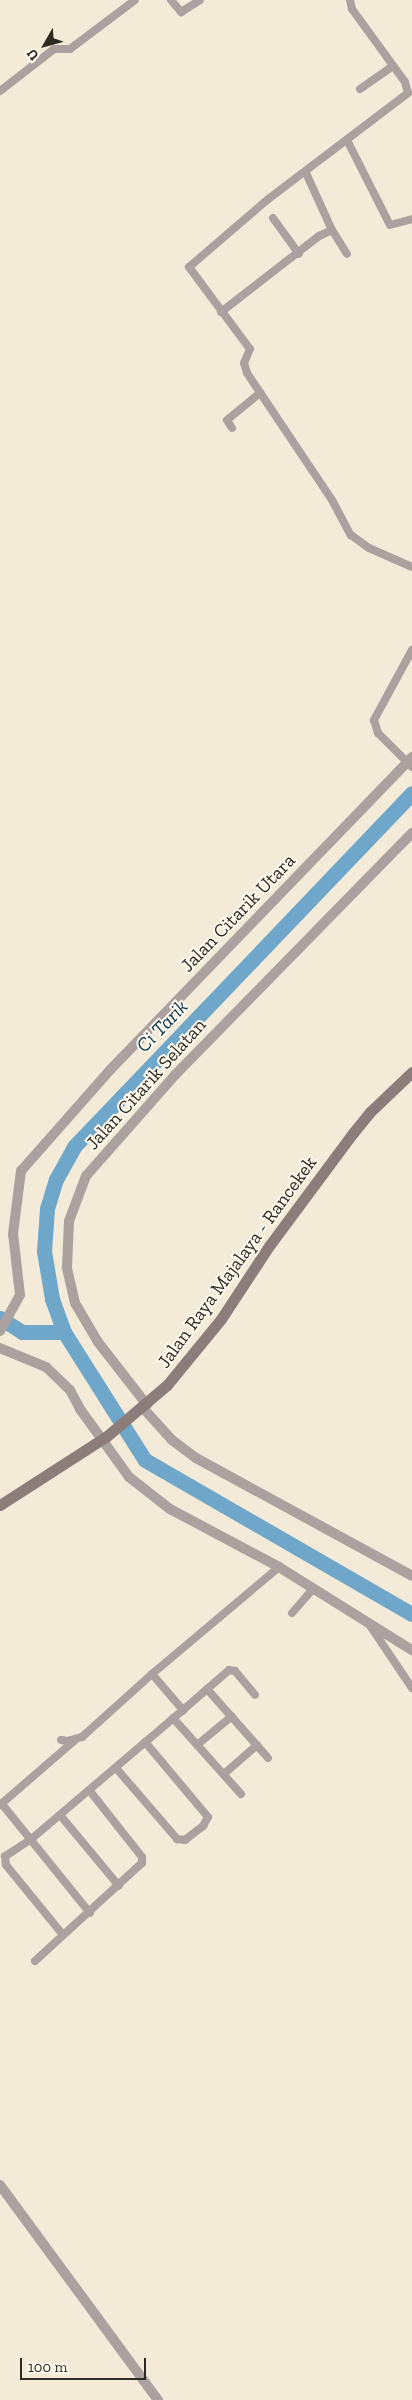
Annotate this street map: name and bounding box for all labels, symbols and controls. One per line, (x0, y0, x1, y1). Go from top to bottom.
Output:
north arrow (20, 20, 70, 70)
text: U (23, 45, 43, 64)
street label: Jalan Citarik Utara (176, 849, 300, 977)
water label: Ci Tarik (131, 995, 193, 1057)
street label: Jalan Citarik Selatan (81, 1014, 211, 1154)
street label: Jalan Raya Majalaya - Rancekek (153, 1152, 321, 1372)
scale bar (22, 2348, 149, 2380)
text: 100 m (28, 2358, 67, 2376)

